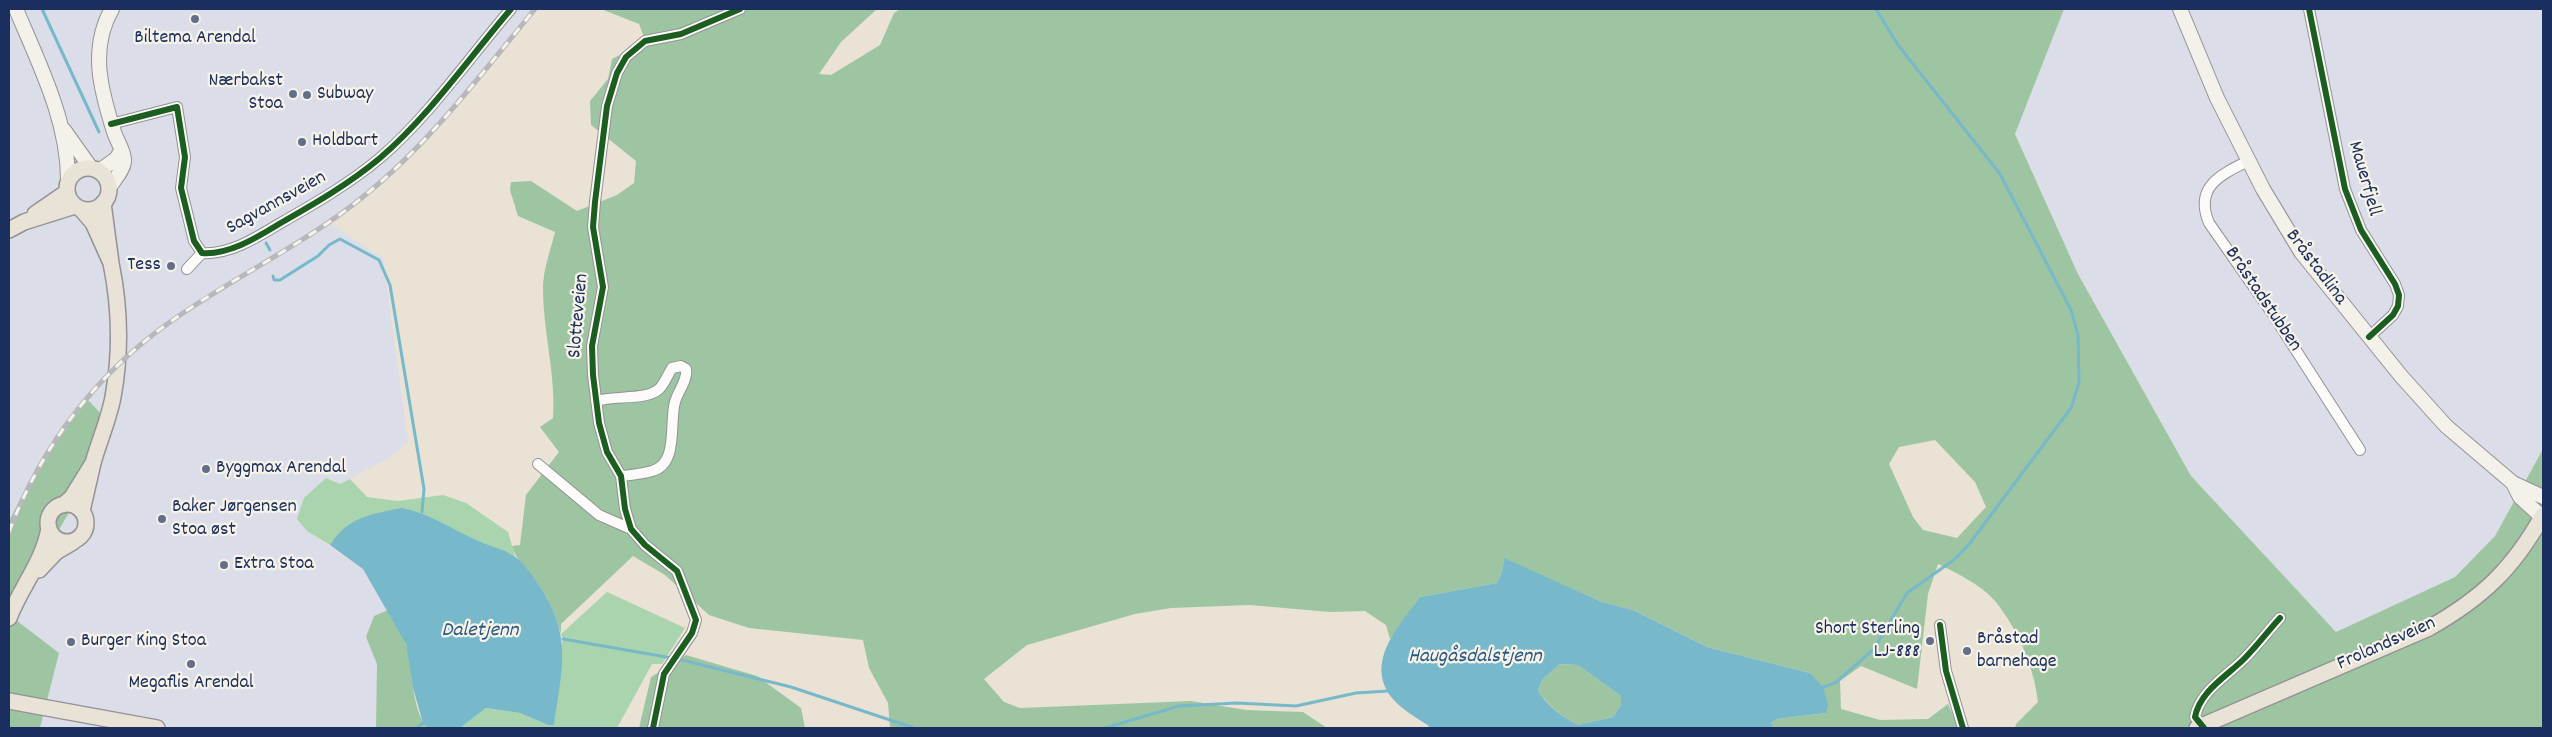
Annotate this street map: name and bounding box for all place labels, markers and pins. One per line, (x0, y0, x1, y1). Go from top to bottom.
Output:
marker: Biltema Arendal (189, 13, 201, 25)
place label: Biltema Arendal (134, 27, 256, 51)
place label: Nærbakst Stoa (209, 70, 283, 117)
place label: Subway (317, 83, 373, 107)
marker: Nærbakst Stoa (287, 88, 299, 100)
marker: Subway (301, 89, 313, 101)
place label: Holdbart (312, 130, 378, 154)
marker: Holdbart (296, 136, 308, 148)
place label: Tess (127, 254, 161, 278)
marker: Tess (165, 260, 177, 272)
place label: Byggmax Arendal (216, 457, 346, 481)
marker: Byggmax Arendal (200, 463, 212, 475)
place label: Baker Jørgensen Stoa øst (172, 496, 297, 543)
marker: Baker Jørgensen Stoa øst (156, 513, 168, 525)
place label: Extra Stoa (234, 553, 314, 577)
marker: Extra Stoa (218, 559, 230, 571)
place label: Short Sterling LJ-888 (1815, 618, 1920, 665)
place label: Bråstad barnehage (1977, 628, 2057, 675)
place label: Burger King Stoa (81, 630, 206, 654)
marker: Short Sterling LJ-888 (1924, 635, 1936, 647)
marker: Burger King Stoa (65, 636, 77, 648)
marker: Bråstad barnehage (1961, 645, 1973, 657)
marker: Megaflis Arendal (185, 658, 197, 670)
place label: Megaflis Arendal (128, 672, 254, 696)

